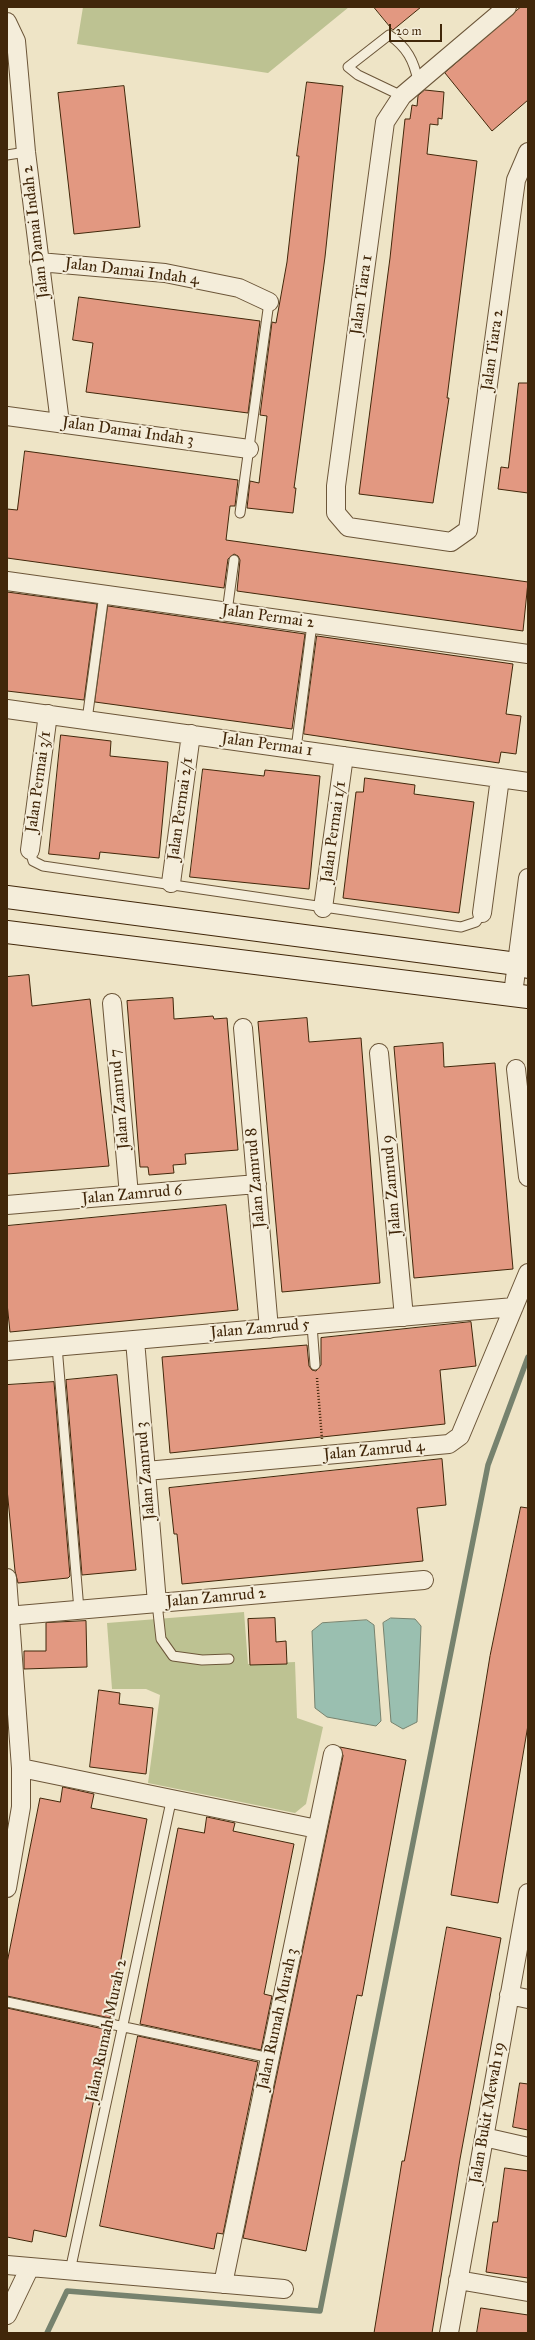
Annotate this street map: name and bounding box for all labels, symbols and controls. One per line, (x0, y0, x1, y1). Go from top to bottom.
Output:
scale bar (391, 16, 444, 42)
text: 20 m (396, 24, 422, 38)
street label: Jalan Damai Indah 2 (18, 164, 54, 300)
street label: Jalan Damai Indah 4 (64, 254, 200, 290)
street label: Jalan Tiara 1 (347, 254, 377, 336)
street label: Jalan Tiara 2 (478, 308, 508, 392)
street label: Jalan Damai Indah 3 (61, 413, 195, 451)
street label: Jalan Permai 2 (220, 601, 316, 633)
street label: Jalan Permai 1 (220, 729, 314, 761)
street label: Jalan Permai 3/1 (22, 730, 56, 834)
street label: Jalan Permai 2/1 (164, 756, 198, 862)
street label: Jalan Permai 1/1 (317, 780, 351, 884)
street label: Jalan Zamrud 7 (106, 1048, 134, 1150)
street label: Jalan Zamrud 8 (242, 1127, 270, 1229)
street label: Jalan Zamrud 9 (378, 1134, 406, 1236)
street label: Jalan Zamrud 6 (81, 1181, 183, 1209)
street label: Jalan Zamrud 5 (209, 1315, 311, 1343)
street label: Jalan Zamrud 3 (132, 1421, 160, 1521)
street label: Jalan Zamrud 4 (323, 1437, 425, 1465)
street label: Jalan Zamrud 2 (165, 1584, 267, 1612)
street label: Jalan Rumah Murah 3 (254, 1946, 302, 2092)
street label: Jalan Rumah Murah 2 (82, 1958, 132, 2104)
street label: Jalan Bukit Mewah 19 (466, 2041, 510, 2185)

